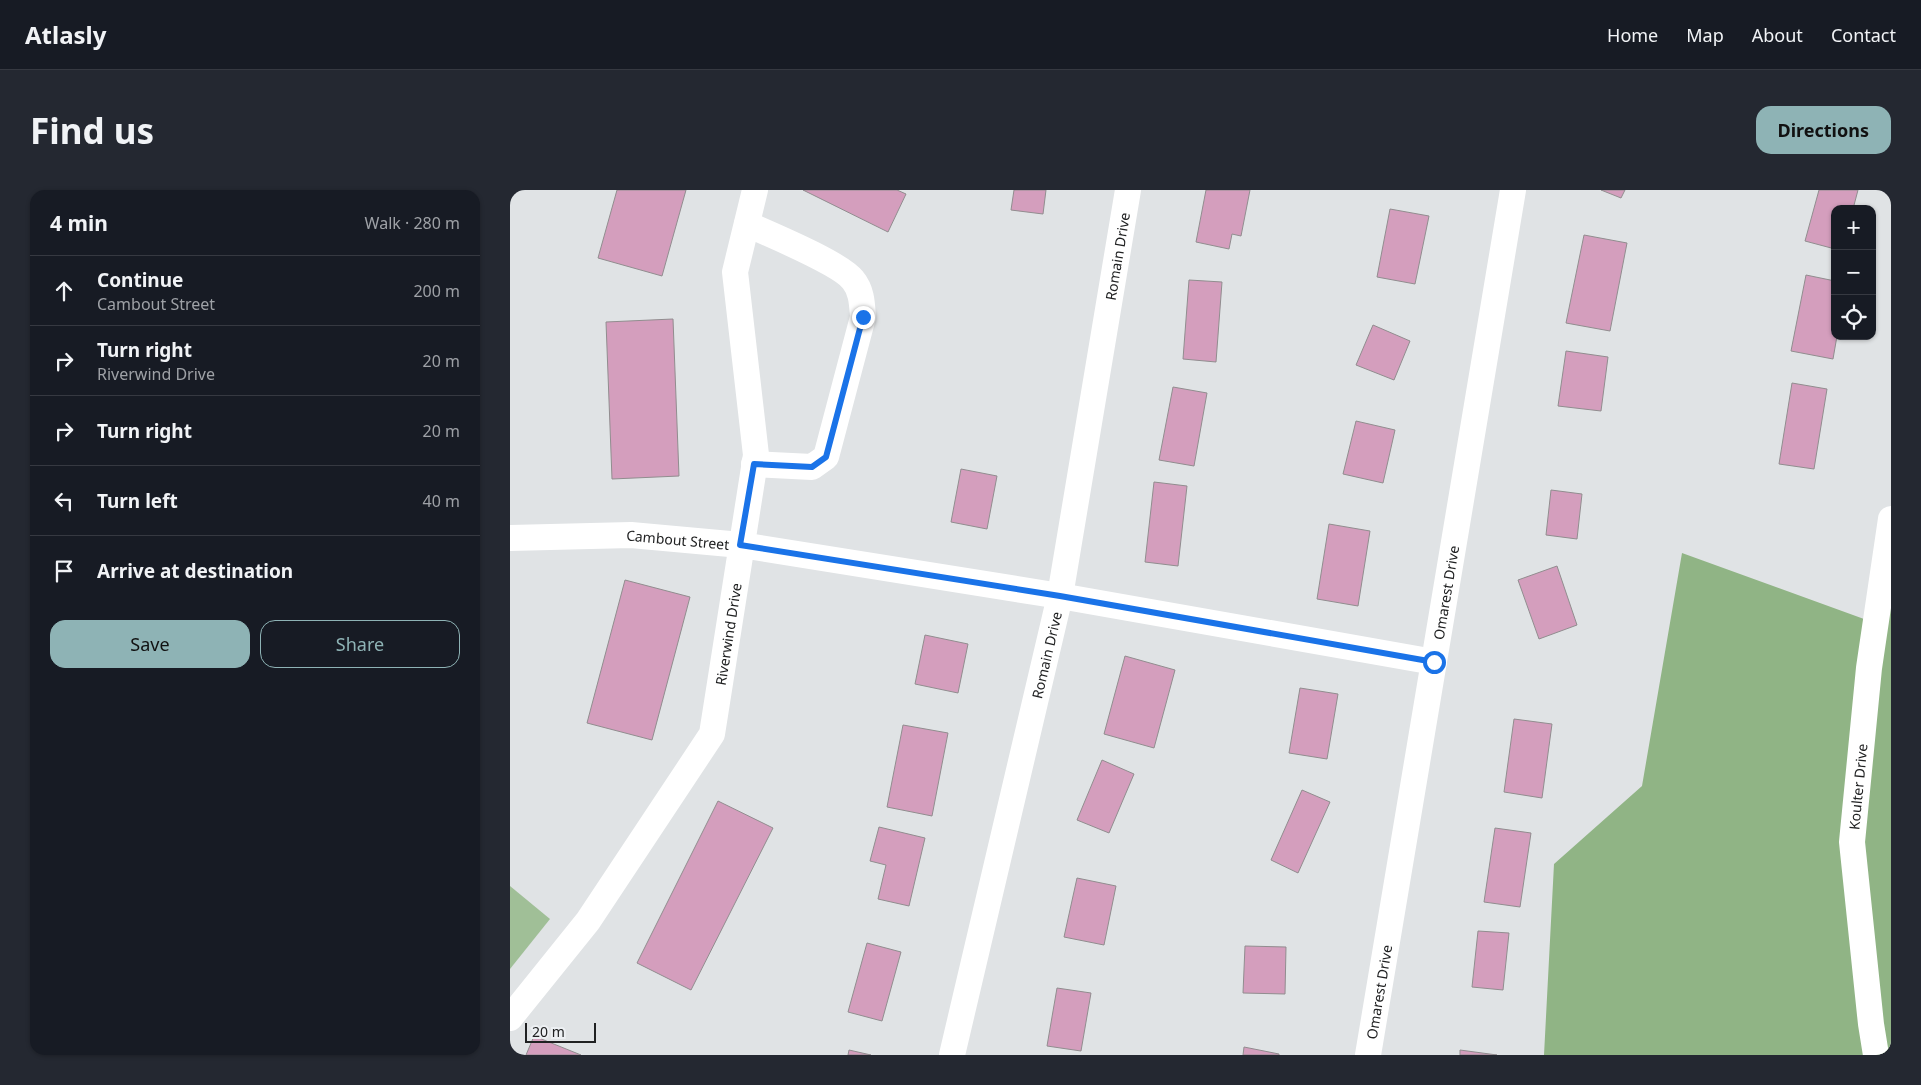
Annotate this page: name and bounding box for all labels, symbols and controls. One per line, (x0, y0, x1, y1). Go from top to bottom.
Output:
text: Atlasly (25, 18, 106, 51)
text: Home (1607, 23, 1658, 47)
text: Map (1686, 23, 1724, 47)
text: About (1752, 23, 1803, 47)
text: Contact (1831, 23, 1896, 47)
button: Directions (1756, 106, 1891, 154)
text: Find us (30, 107, 154, 154)
map controls (1831, 205, 1876, 340)
button: + (1831, 205, 1876, 250)
text: 4 min (50, 209, 108, 237)
street label: Romain Drive (1100, 211, 1134, 302)
text: Walk · 280 m (365, 212, 460, 234)
button: − (1831, 250, 1876, 295)
text: Continue (97, 267, 183, 293)
icon: ahead (50, 277, 78, 305)
text: 200 m (413, 280, 460, 302)
text: Cambout Street (97, 293, 215, 315)
button: locate (1831, 295, 1876, 340)
route end (852, 306, 875, 329)
text: Turn right (97, 337, 192, 363)
icon: right (50, 347, 78, 375)
text: 20 m (423, 350, 460, 372)
text: Riverwind Drive (97, 363, 215, 385)
icon: right (50, 417, 78, 445)
text: Turn right (97, 418, 192, 444)
text: 20 m (423, 420, 460, 442)
icon: left (50, 487, 78, 515)
text: Turn left (97, 488, 178, 514)
text: 40 m (423, 490, 460, 512)
street label: Cambout Street (626, 525, 730, 553)
street label: Omarest Drive (1428, 544, 1463, 641)
icon: arrive (50, 557, 78, 585)
text: Arrive at destination (97, 558, 293, 584)
street label: Riverwind Drive (710, 581, 745, 687)
street label: Romain Drive (1027, 609, 1066, 700)
button: Save (50, 620, 250, 668)
button: Share (260, 620, 460, 668)
route start (1423, 651, 1446, 674)
street label: Koulter Drive (1844, 743, 1871, 831)
street label: Omarest Drive (1361, 943, 1396, 1041)
scale bar (525, 1020, 596, 1043)
text: 20 m (532, 1022, 565, 1041)

